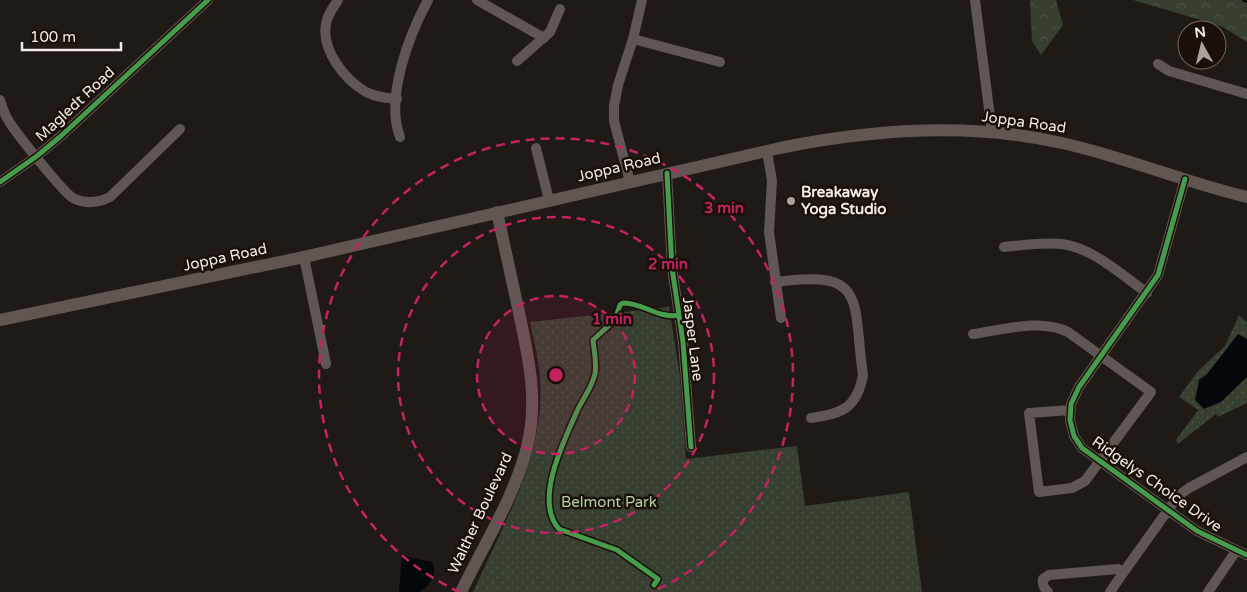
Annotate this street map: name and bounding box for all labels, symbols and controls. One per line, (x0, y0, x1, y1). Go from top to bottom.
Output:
scale bar (22, 20, 121, 52)
north arrow (1177, 20, 1227, 70)
text: N (1194, 23, 1207, 42)
text: 100 m (30, 28, 76, 46)
street label: Magledt Road (32, 63, 118, 145)
street label: Joppa Road (981, 107, 1067, 137)
street label: Joppa Road (576, 149, 662, 185)
place label: Breakaway Yoga Studio (801, 183, 886, 219)
marker: Breakaway Yoga Studio (785, 195, 797, 207)
text: 3 min (704, 199, 744, 217)
street label: Joppa Road (182, 239, 268, 275)
text: 2 min (648, 255, 688, 273)
street label: Jasper Lane (679, 296, 707, 382)
text: 1 min (592, 310, 632, 328)
centre of rings (547, 366, 565, 384)
street label: Ridgelys Choice Drive (1089, 432, 1225, 536)
street label: Walther Boulevard (444, 450, 516, 576)
park label: Belmont Park (561, 493, 657, 511)

